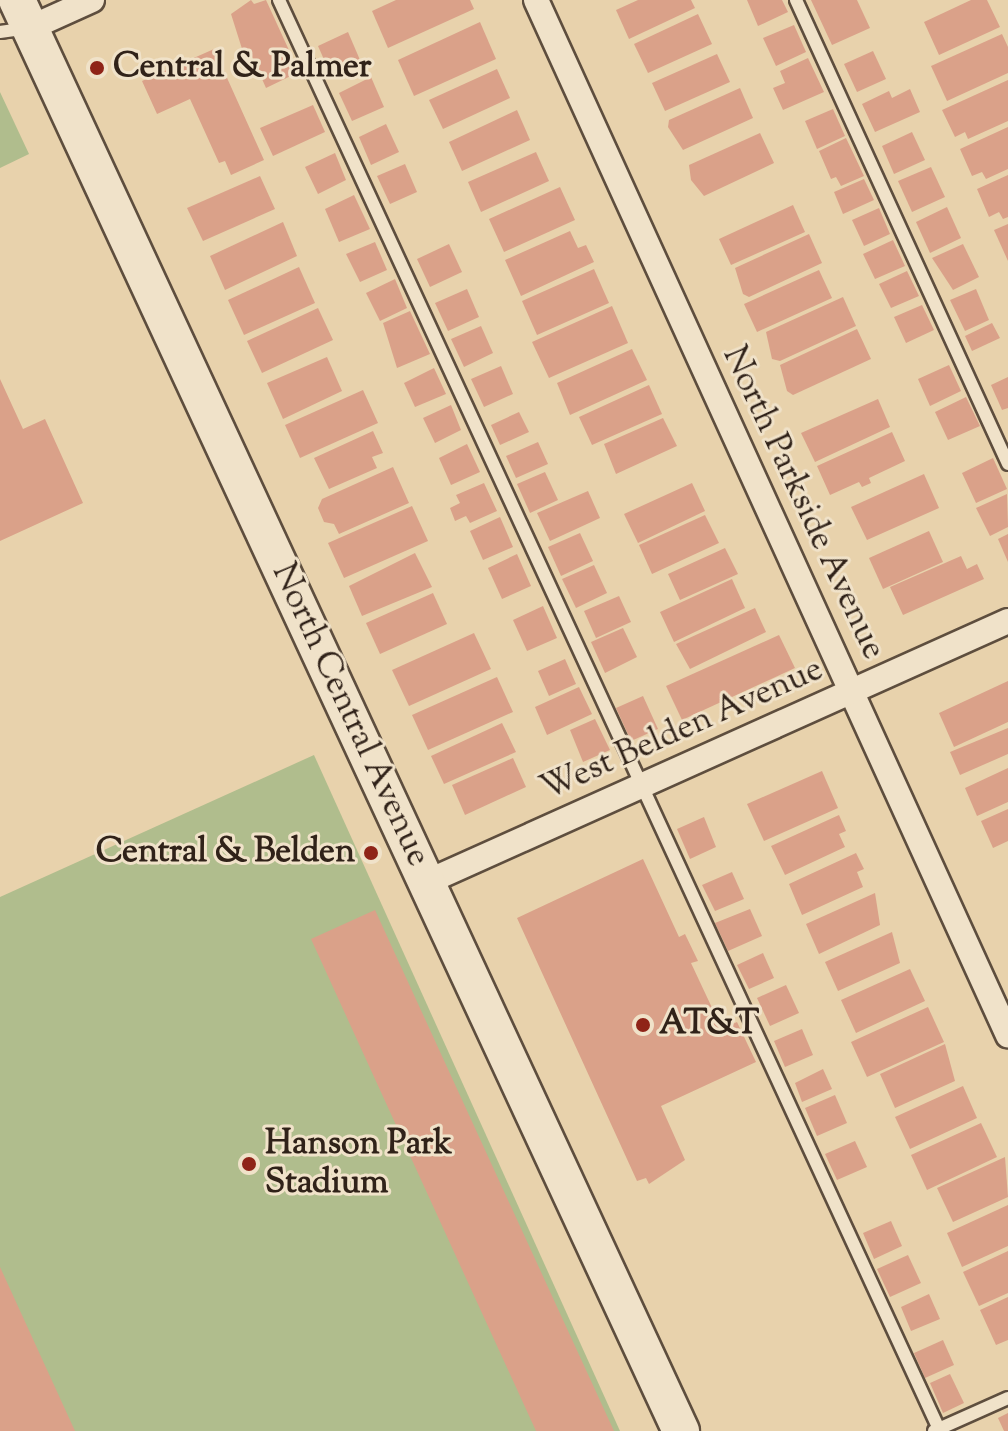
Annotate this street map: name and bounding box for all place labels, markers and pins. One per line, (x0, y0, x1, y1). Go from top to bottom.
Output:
place label: Central & Palmer (113, 48, 372, 88)
marker: Central & Palmer (88, 59, 106, 77)
place label: Central & Belden (96, 833, 355, 873)
marker: Central & Belden (362, 844, 380, 862)
place label: AT&T (659, 1005, 759, 1045)
marker: AT&T (634, 1016, 652, 1034)
place label: Hanson Park Stadium (265, 1124, 452, 1204)
marker: Hanson Park Stadium (240, 1155, 258, 1173)

